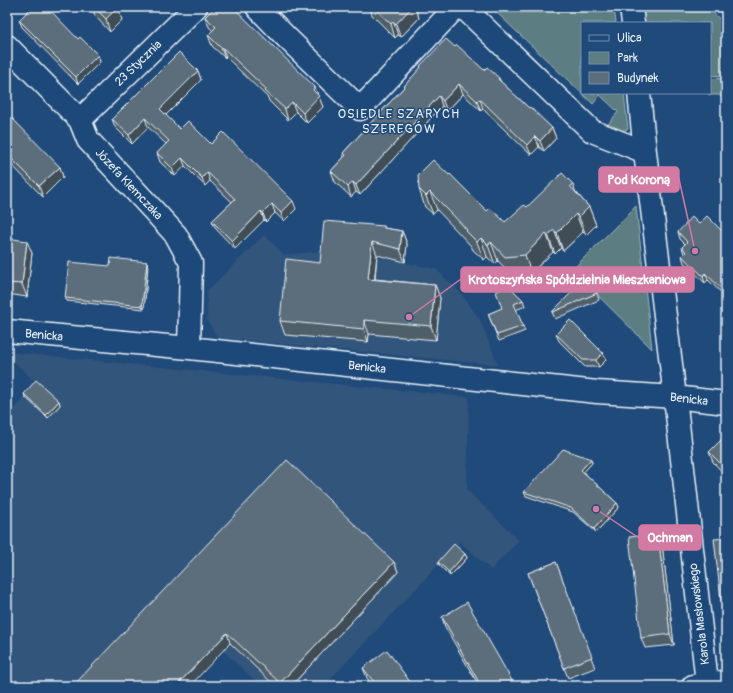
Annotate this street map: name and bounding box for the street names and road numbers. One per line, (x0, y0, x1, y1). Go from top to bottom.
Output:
street label: 23 Stycznia (112, 37, 165, 89)
street label: Józefa Klemczaka (92, 146, 166, 223)
street label: Benicka (24, 326, 64, 345)
street label: Benicka (347, 358, 387, 377)
street label: Benicka (669, 390, 709, 409)
street label: Karola Masłowskiego (686, 562, 713, 666)

